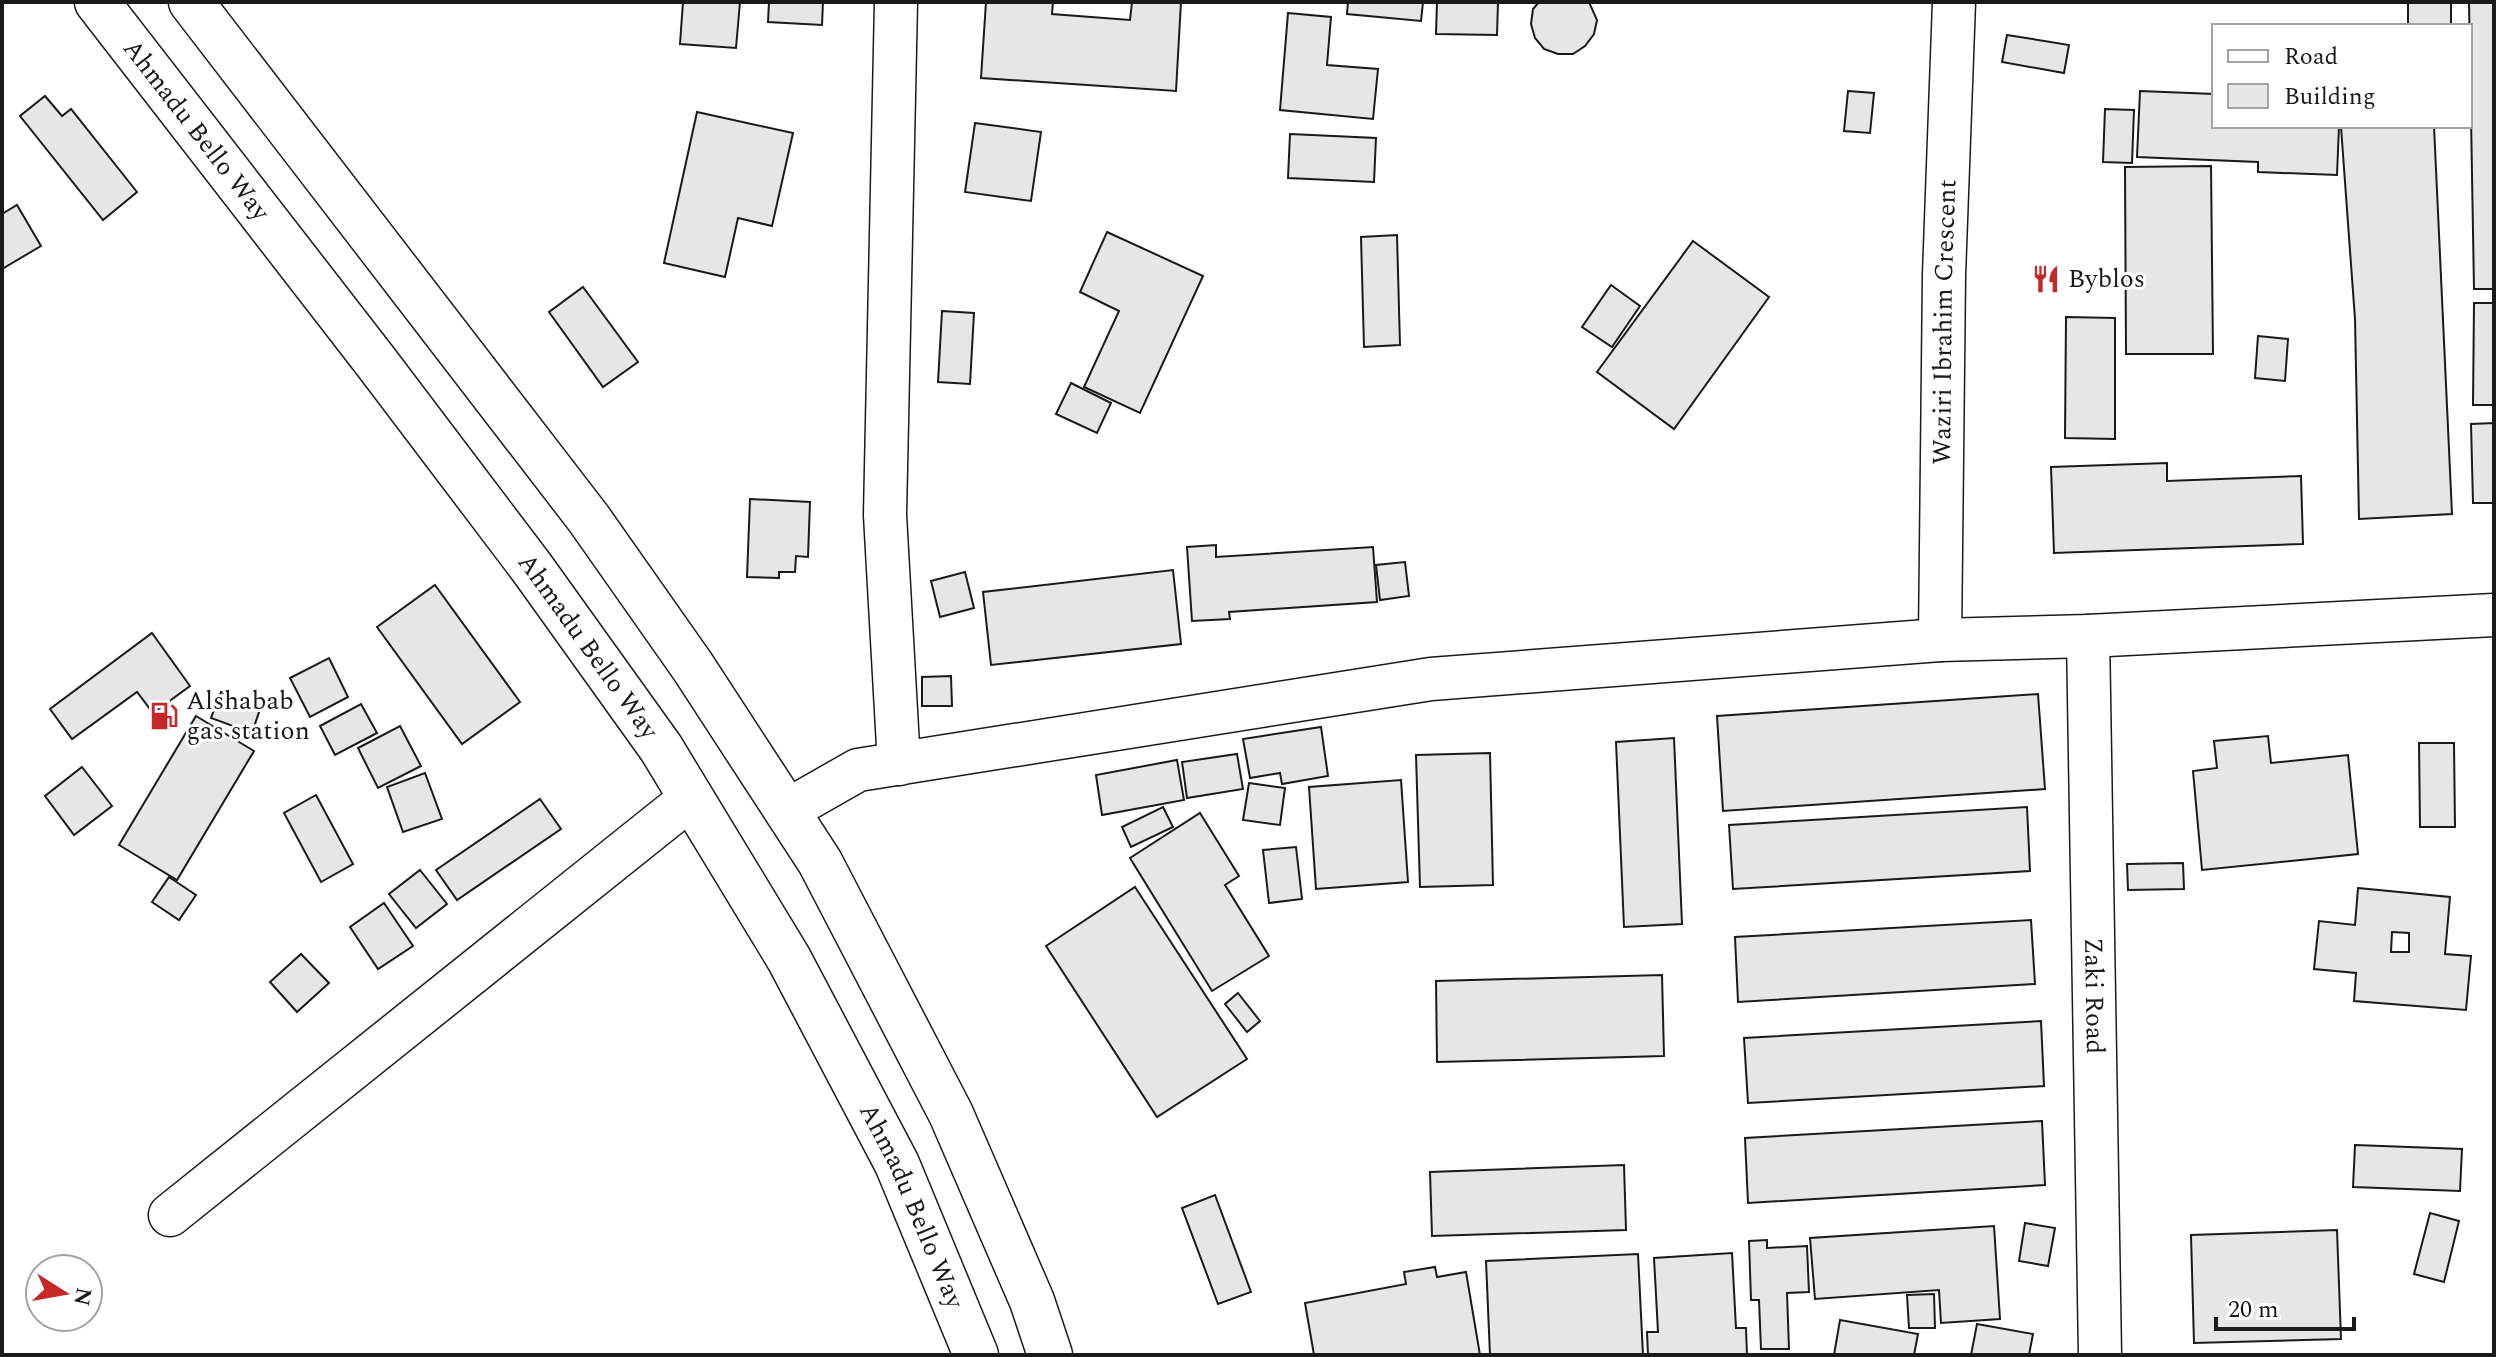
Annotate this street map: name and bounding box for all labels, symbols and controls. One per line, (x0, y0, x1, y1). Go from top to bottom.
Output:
legend (2212, 24, 2472, 128)
street label: Ahmadu Bello Way (113, 30, 281, 231)
text: Road (2284, 39, 2338, 75)
text: Building (2284, 79, 2376, 115)
street label: Waziri Ibrahim Crescent (1922, 179, 1967, 465)
place label: Byblos (2068, 259, 2145, 299)
restaurant icon: Byblos (2031, 264, 2061, 294)
street label: Ahmadu Bello Way (507, 545, 669, 749)
place label: Alshabab gas station (186, 681, 310, 751)
fuel station icon: Alshabab gas station (149, 701, 179, 731)
street label: Zaki Road (2073, 937, 2115, 1055)
street label: Ahmadu Bello Way (848, 1096, 975, 1316)
north arrow (24, 1253, 104, 1333)
scale bar (2216, 1281, 2354, 1331)
text: N (64, 1285, 100, 1309)
text: 20 m (2228, 1292, 2279, 1328)

